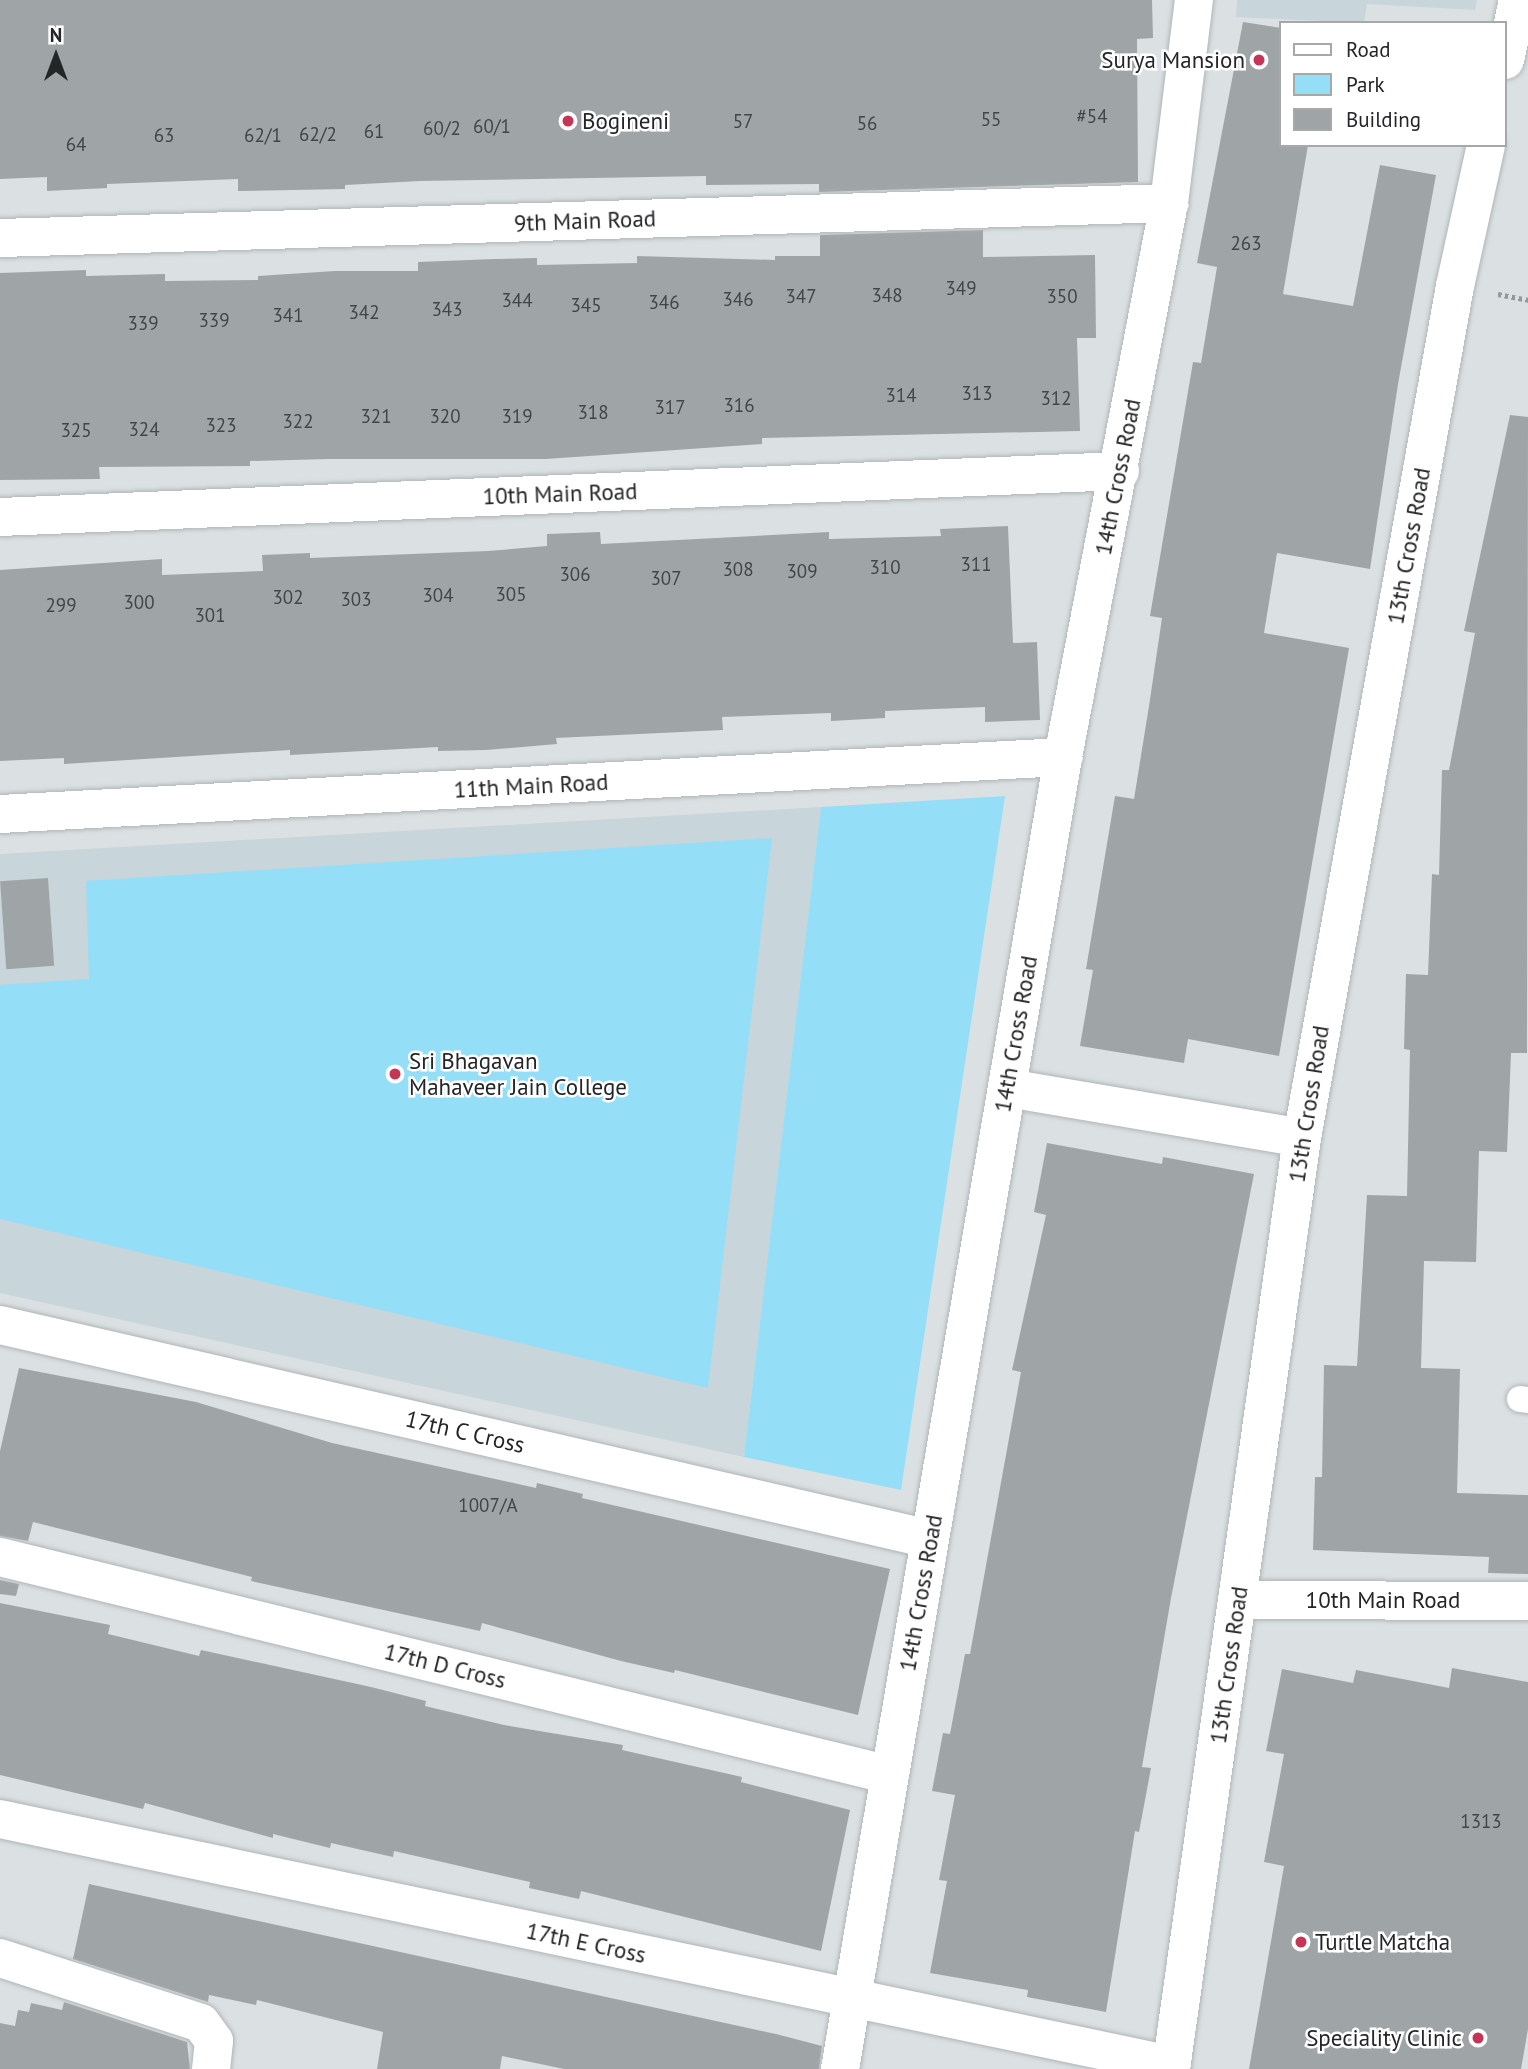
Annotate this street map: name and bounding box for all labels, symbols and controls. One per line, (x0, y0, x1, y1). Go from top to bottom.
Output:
north arrow (21, 21, 91, 91)
legend (1280, 21, 1507, 147)
text: N (50, 23, 62, 47)
text: Road (1346, 36, 1390, 63)
place label: Surya Mansion (1101, 46, 1245, 74)
marker: Surya Mansion (1251, 52, 1267, 68)
text: Park (1346, 71, 1385, 98)
house number: #54 (1076, 106, 1108, 128)
text: Building (1346, 106, 1421, 133)
place label: Bogineni (582, 107, 669, 135)
house number: 55 (981, 109, 1001, 131)
house number: 57 (733, 111, 753, 133)
marker: Bogineni (560, 113, 576, 129)
house number: 56 (857, 113, 877, 135)
house number: 60/1 (473, 116, 511, 138)
house number: 60/2 (423, 118, 461, 140)
house number: 61 (364, 121, 384, 143)
house number: 62/2 (299, 124, 337, 146)
house number: 63 (154, 125, 174, 147)
house number: 62/1 (244, 125, 282, 147)
house number: 64 (66, 134, 86, 156)
street label: 9th Main Road (513, 205, 657, 237)
house number: 263 (1230, 233, 1262, 255)
house number: 349 (945, 278, 977, 300)
house number: 348 (871, 285, 903, 307)
house number: 347 (785, 286, 817, 308)
house number: 350 (1046, 286, 1078, 308)
house number: 346 (722, 289, 754, 311)
house number: 344 (501, 290, 533, 312)
house number: 346 (648, 292, 680, 314)
house number: 345 (570, 295, 602, 317)
house number: 343 (431, 299, 463, 321)
house number: 342 (348, 302, 380, 324)
house number: 341 (272, 305, 304, 327)
house number: 339 (198, 310, 230, 332)
house number: 339 (127, 313, 159, 335)
house number: 313 (961, 383, 993, 405)
house number: 314 (885, 385, 917, 407)
house number: 312 (1040, 388, 1072, 410)
house number: 316 (723, 395, 755, 417)
street label: 14th Cross Road (1089, 396, 1147, 558)
house number: 317 (654, 397, 686, 419)
house number: 318 (577, 402, 609, 424)
house number: 321 (360, 406, 392, 428)
house number: 320 (429, 406, 461, 428)
house number: 319 (501, 406, 533, 428)
house number: 322 (282, 411, 314, 433)
house number: 323 (205, 415, 237, 437)
house number: 324 (128, 419, 160, 441)
house number: 325 (60, 420, 92, 442)
street label: 13th Cross Road (1382, 465, 1436, 627)
street label: 10th Main Road (482, 478, 638, 510)
house number: 311 (960, 554, 992, 576)
house number: 310 (869, 557, 901, 579)
house number: 308 (722, 559, 754, 581)
house number: 309 (786, 561, 818, 583)
house number: 306 (559, 564, 591, 586)
house number: 307 (650, 568, 682, 590)
house number: 305 (495, 584, 527, 606)
house number: 304 (422, 585, 454, 607)
house number: 302 (272, 587, 304, 609)
house number: 303 (340, 589, 372, 611)
house number: 300 (123, 592, 155, 614)
house number: 299 (45, 595, 77, 617)
house number: 301 (194, 605, 226, 627)
street label: 11th Main Road (453, 768, 609, 804)
street label: 14th Cross Road (989, 953, 1043, 1115)
street label: 13th Cross Road (1283, 1023, 1335, 1185)
place label: Sri Bhagavan Mahaveer Jain College (409, 1047, 627, 1101)
marker: Sri Bhagavan Mahaveer Jain College (387, 1066, 403, 1082)
street label: 17th C Cross (402, 1405, 528, 1459)
house number: 1007/A (458, 1495, 518, 1517)
street label: 14th Cross Road (894, 1512, 948, 1674)
street label: 13th Cross Road (1204, 1585, 1254, 1745)
street label: 10th Main Road (1306, 1586, 1460, 1614)
street label: 17th D Cross (381, 1638, 509, 1694)
house number: 1313 (1460, 1811, 1502, 1833)
street label: 17th E Cross (524, 1917, 648, 1969)
place label: Turtle Matcha (1315, 1928, 1450, 1956)
marker: Turtle Matcha (1293, 1934, 1309, 1950)
place label: Speciality Clinic (1305, 2024, 1462, 2052)
marker: Speciality Clinic (1468, 2028, 1488, 2048)

